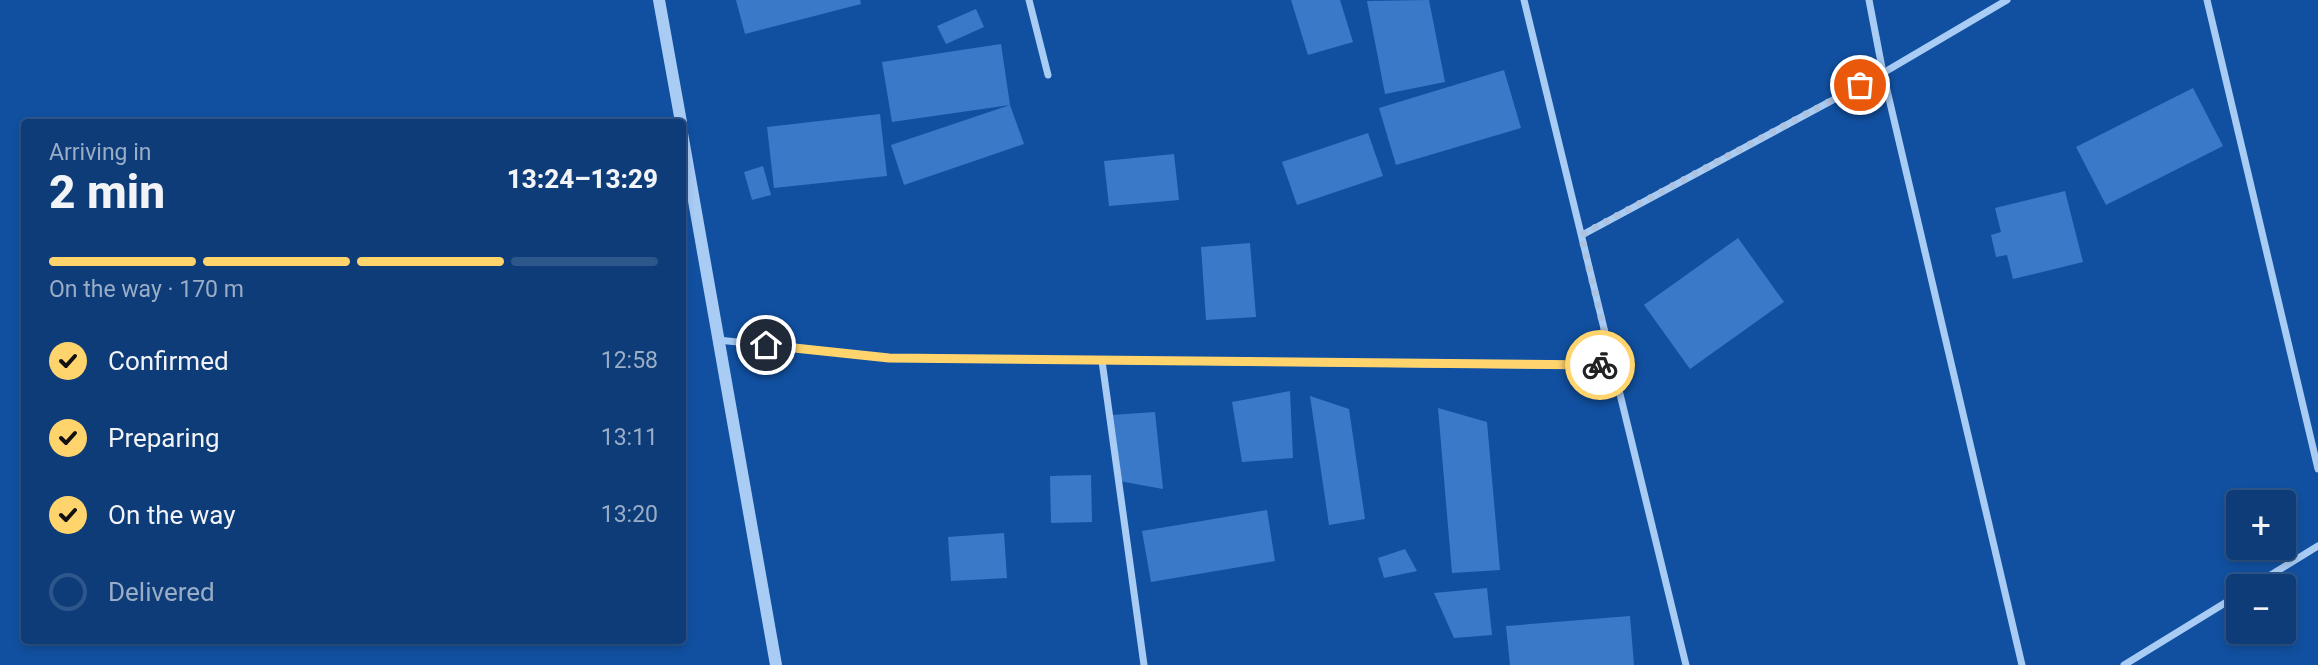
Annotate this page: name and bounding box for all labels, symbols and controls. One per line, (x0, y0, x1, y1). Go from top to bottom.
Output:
pin (1830, 55, 1890, 115)
icon: bag (1841, 66, 1879, 104)
text: Arriving in (49, 139, 152, 166)
text: 13:24–13:29 (507, 164, 658, 194)
text: 2 min (49, 165, 165, 219)
text: On the way · 170 m (49, 276, 244, 303)
pin (736, 315, 796, 375)
icon: home (747, 326, 785, 364)
courier (1565, 330, 1635, 400)
icon: check (49, 342, 87, 380)
text: Confirmed (108, 346, 229, 376)
icon: bike (1581, 346, 1619, 384)
text: 12:58 (601, 347, 658, 374)
icon: check (49, 419, 87, 457)
text: Preparing (108, 423, 220, 453)
text: 13:11 (601, 424, 658, 451)
map controls (2226, 490, 2296, 644)
button: + (2226, 490, 2296, 560)
icon: check (49, 496, 87, 534)
text: On the way (108, 500, 236, 530)
text: 13:20 (601, 501, 658, 528)
button: − (2226, 574, 2296, 644)
text: Delivered (108, 577, 215, 607)

